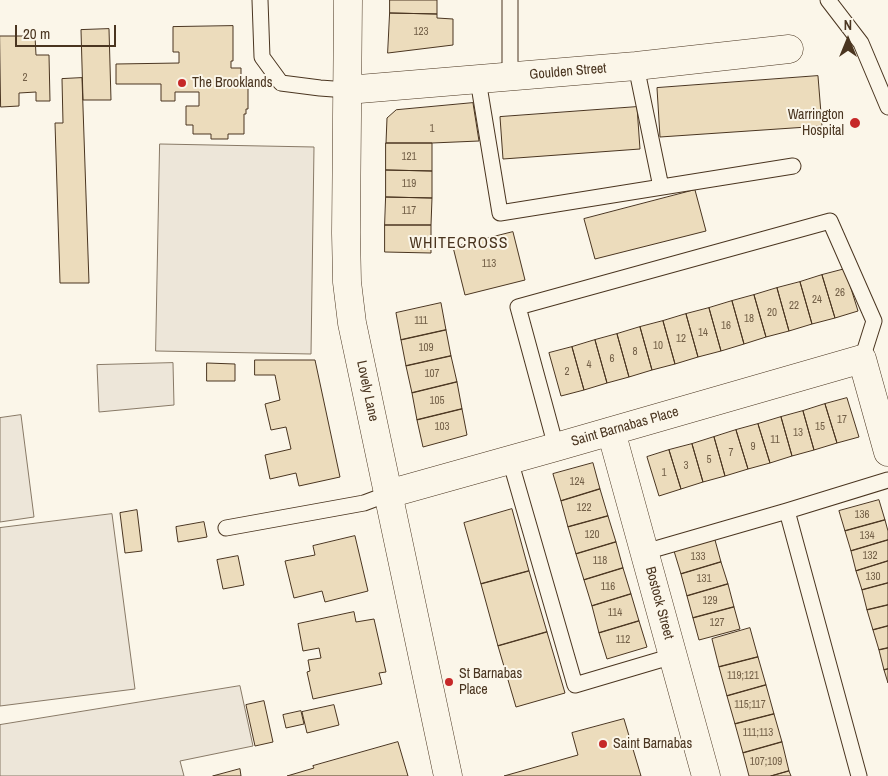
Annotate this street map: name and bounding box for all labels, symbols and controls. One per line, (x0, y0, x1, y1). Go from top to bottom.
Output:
scale bar (18, 15, 119, 47)
north arrow (823, 15, 873, 65)
text: N (844, 16, 852, 34)
text: 20 m (23, 23, 50, 44)
house number: 123 (413, 25, 429, 39)
street label: Goulden Street (529, 60, 607, 84)
house number: 2 (22, 71, 28, 85)
place label: The Brooklands (192, 75, 272, 91)
marker: The Brooklands (176, 77, 188, 89)
place label: Warrington Hospital (788, 107, 844, 140)
marker: Warrington Hospital (848, 116, 862, 130)
house number: 1 (429, 122, 435, 136)
house number: 121 (401, 150, 417, 164)
house number: 119 (402, 177, 416, 191)
house number: 117 (402, 204, 416, 218)
district label: WHITECROSS (408, 234, 510, 254)
house number: 113 (482, 257, 496, 271)
house number: 26 (835, 286, 845, 300)
house number: 24 (812, 293, 822, 307)
house number: 22 (789, 299, 799, 313)
house number: 20 (767, 306, 777, 320)
house number: 18 (744, 312, 754, 326)
house number: 111 (414, 314, 428, 328)
house number: 16 (721, 319, 731, 333)
house number: 14 (698, 326, 708, 340)
house number: 12 (676, 332, 686, 346)
house number: 10 (653, 339, 663, 353)
house number: 109 (418, 341, 434, 355)
house number: 8 (632, 345, 638, 359)
house number: 6 (609, 352, 615, 366)
house number: 4 (586, 358, 592, 372)
street label: Lovely Lane (352, 359, 382, 423)
house number: 2 (564, 365, 570, 379)
house number: 107 (424, 367, 440, 381)
house number: 105 (429, 394, 445, 408)
street label: Saint Barnabas Place (569, 404, 681, 450)
house number: 17 (837, 413, 847, 427)
house number: 103 (434, 420, 450, 434)
house number: 15 (815, 420, 825, 434)
house number: 13 (793, 426, 803, 440)
house number: 11 (770, 433, 780, 447)
house number: 9 (750, 440, 756, 454)
house number: 7 (728, 446, 734, 460)
house number: 5 (706, 453, 712, 467)
house number: 3 (683, 459, 689, 473)
house number: 1 (661, 466, 667, 480)
house number: 124 (569, 475, 585, 489)
house number: 122 (576, 501, 592, 515)
house number: 136 (854, 508, 870, 522)
house number: 120 (584, 528, 600, 542)
house number: 134 (859, 529, 875, 543)
house number: 132 (862, 549, 878, 563)
house number: 133 (690, 550, 706, 564)
house number: 118 (593, 554, 607, 568)
street label: Bostock Street (641, 565, 677, 641)
house number: 130 (865, 570, 881, 584)
house number: 131 (696, 572, 712, 586)
house number: 116 (601, 580, 615, 594)
house number: 129 (702, 594, 718, 608)
house number: 114 (608, 606, 622, 620)
house number: 127 (709, 616, 725, 630)
house number: 112 (616, 633, 630, 647)
place label: St Barnabas Place (459, 666, 522, 699)
house number: 119;121 (727, 669, 759, 683)
marker: St Barnabas Place (443, 676, 455, 688)
house number: 115;117 (734, 698, 766, 712)
house number: 111;113 (743, 726, 773, 740)
place label: Saint Barnabas (613, 736, 692, 752)
marker: Saint Barnabas (597, 738, 609, 750)
house number: 107;109 (750, 755, 782, 769)

